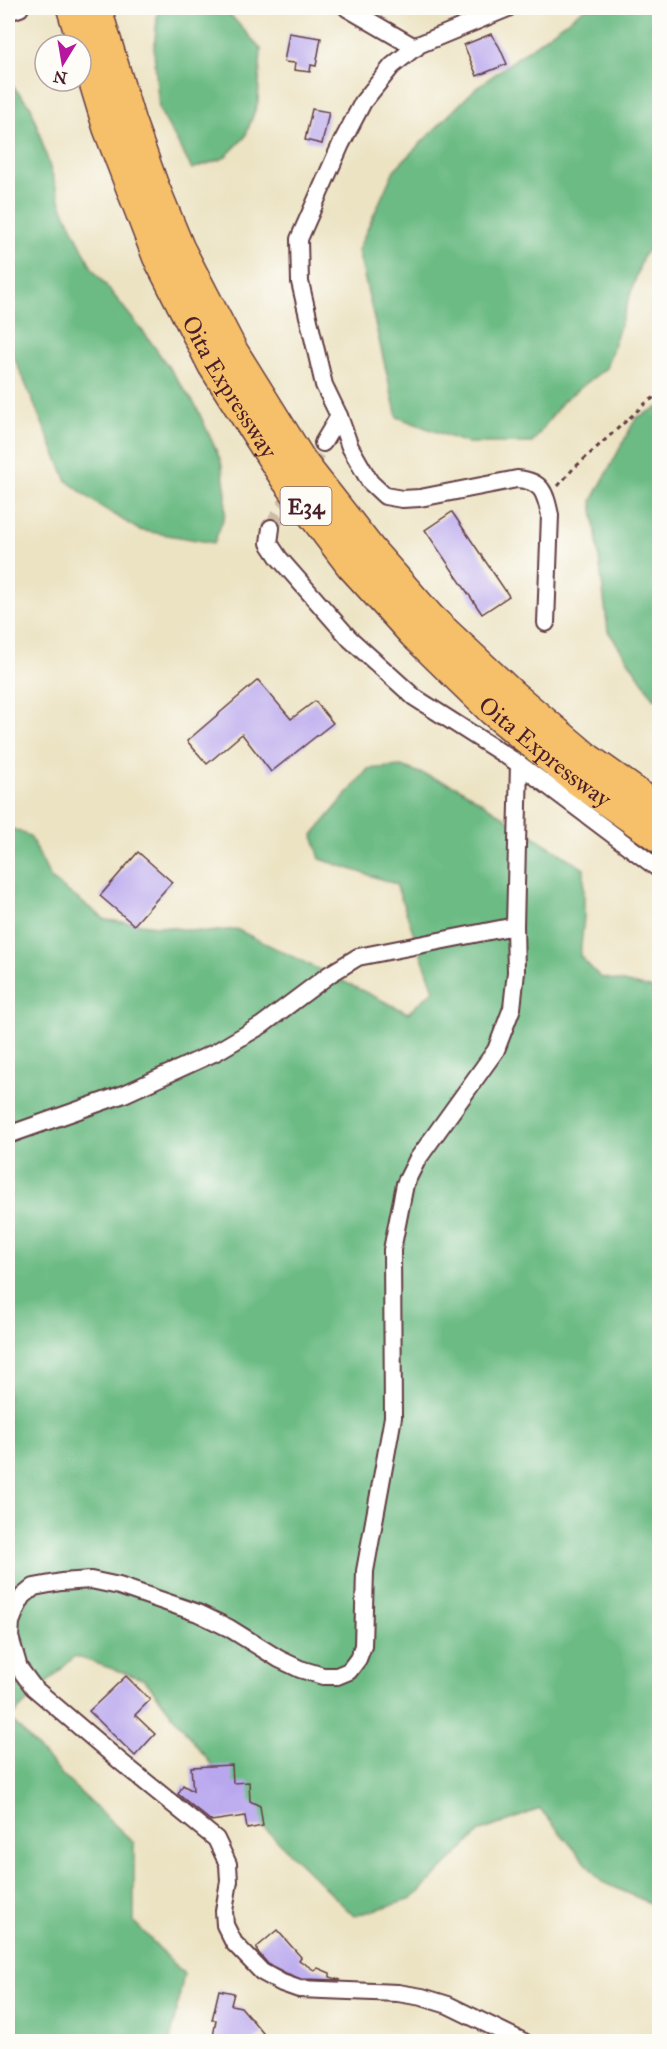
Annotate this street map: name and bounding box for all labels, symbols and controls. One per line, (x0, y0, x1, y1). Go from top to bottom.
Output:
north arrow (33, 33, 93, 93)
text: N (51, 67, 69, 88)
street label: Oita Expressway (175, 310, 284, 465)
road number: E34 (280, 487, 332, 525)
street label: Oita Expressway (472, 690, 618, 815)

